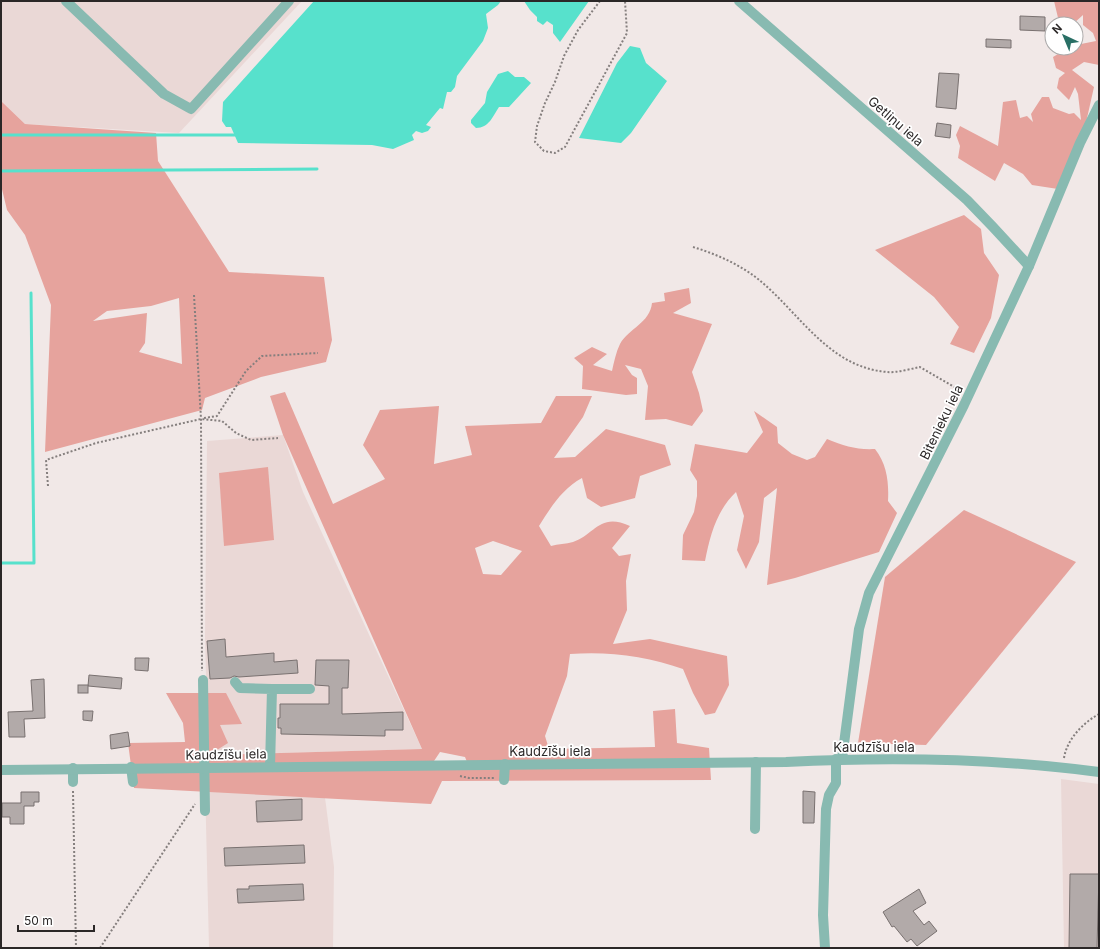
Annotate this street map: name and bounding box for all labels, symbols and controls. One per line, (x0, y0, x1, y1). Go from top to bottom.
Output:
north arrow (1044, 16, 1084, 56)
text: N (1049, 21, 1065, 37)
street label: Getliņu iela (864, 93, 927, 150)
street label: Bitenieku iela (916, 382, 966, 462)
street label: Kaudzīšu iela (833, 739, 915, 755)
street label: Kaudzīšu iela (509, 743, 591, 759)
street label: Kaudzīšu iela (185, 745, 267, 763)
scale bar (18, 907, 94, 933)
text: 50 m (24, 913, 53, 928)

